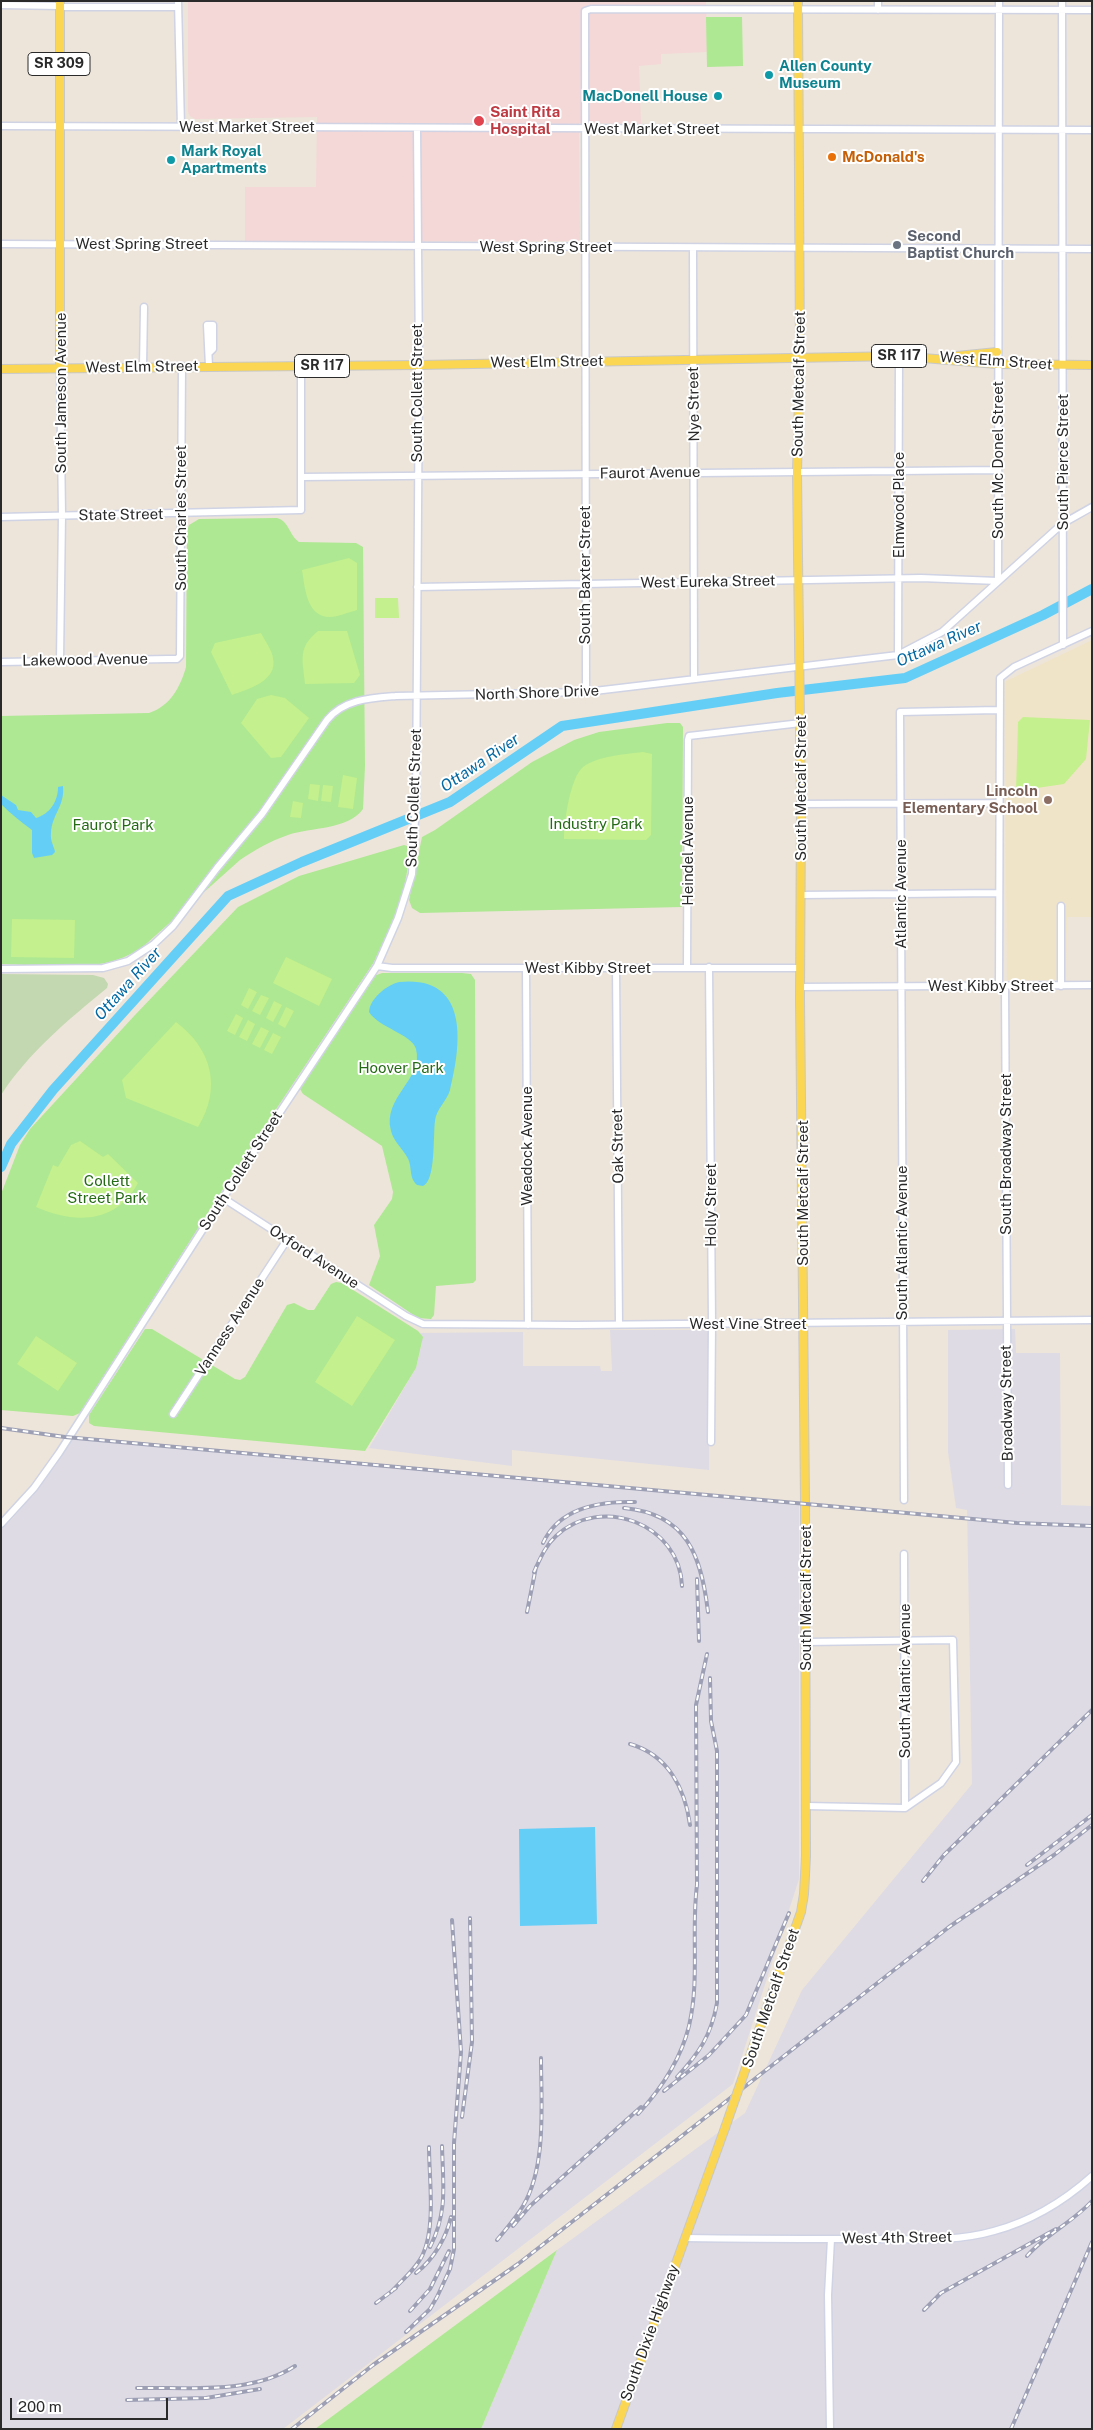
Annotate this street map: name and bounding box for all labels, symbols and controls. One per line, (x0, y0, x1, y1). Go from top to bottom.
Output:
road number: SR 309 (28, 52, 90, 76)
place label: Allen County Museum (779, 57, 872, 92)
marker: Allen County Museum (763, 69, 775, 81)
place label: MacDonell House (582, 87, 708, 105)
marker: MacDonell House (712, 90, 724, 102)
place label: Saint Rita Hospital (490, 103, 560, 138)
marker: Saint Rita Hospital (472, 114, 486, 128)
street label: West Market Street (179, 118, 315, 136)
street label: West Market Street (584, 120, 720, 138)
place label: Mark Royal Apartments (181, 142, 267, 177)
place label: McDonald's (842, 148, 925, 166)
marker: McDonald's (826, 151, 838, 163)
marker: Mark Royal Apartments (165, 154, 177, 166)
place label: Second Baptist Church (907, 227, 1014, 262)
street label: West Spring Street (75, 235, 209, 253)
street label: West Spring Street (479, 238, 613, 256)
marker: Second Baptist Church (891, 239, 903, 251)
street label: South Metcalf Street (789, 311, 809, 457)
street label: South Jameson Avenue (52, 313, 70, 473)
street label: South Collett Street (408, 323, 426, 463)
road number: SR 117 (872, 344, 926, 368)
street label: West Elm Street (939, 348, 1053, 374)
street label: West Elm Street (490, 352, 604, 372)
road number: SR 117 (294, 354, 350, 378)
street label: West Elm Street (85, 357, 199, 377)
street label: Nye Street (684, 366, 704, 442)
street label: South Mc Donel Street (989, 381, 1007, 539)
street label: South Pierce Street (1054, 394, 1072, 530)
street label: South Charles Street (172, 445, 190, 591)
street label: Elmwood Place (890, 452, 908, 558)
street label: Faurot Avenue (599, 463, 701, 483)
street label: State Street (78, 505, 164, 525)
street label: South Baxter Street (576, 505, 594, 645)
street label: West Eureka Street (640, 572, 776, 592)
water label: Ottawa River (893, 617, 985, 671)
street label: Lakewood Avenue (22, 650, 148, 670)
street label: North Shore Drive (475, 682, 599, 704)
street label: South Metcalf Street (792, 715, 810, 861)
street label: South Collett Street (403, 728, 425, 868)
water label: Ottawa River (437, 730, 523, 796)
place label: Lincoln Elementary School (902, 782, 1038, 817)
marker: Lincoln Elementary School (1042, 794, 1054, 806)
street label: Heindel Avenue (679, 796, 697, 906)
park label: Industry Park (549, 815, 643, 833)
park label: Faurot Park (72, 816, 154, 834)
street label: Atlantic Avenue (892, 839, 910, 949)
water label: Ottawa River (90, 944, 166, 1024)
street label: West Kibby Street (525, 959, 651, 977)
street label: West Kibby Street (928, 977, 1054, 995)
park label: Hoover Park (358, 1059, 444, 1077)
street label: South Broadway Street (997, 1073, 1015, 1235)
street label: Weadock Avenue (518, 1086, 536, 1206)
street label: South Collett Street (196, 1108, 286, 1234)
street label: Oak Street (608, 1108, 628, 1184)
street label: South Metcalf Street (794, 1120, 812, 1266)
street label: Holly Street (702, 1163, 720, 1247)
street label: South Atlantic Avenue (893, 1166, 911, 1320)
park label: Collett Street Park (67, 1172, 147, 1207)
street label: Oxford Avenue (266, 1221, 362, 1293)
street label: Vanness Avenue (191, 1274, 269, 1380)
street label: West Vine Street (689, 1315, 807, 1333)
street label: Broadway Street (997, 1345, 1017, 1461)
street label: South Metcalf Street (797, 1525, 815, 1671)
street label: South Atlantic Avenue (896, 1604, 914, 1758)
street label: South Metcalf Street (739, 1926, 803, 2070)
street label: West 4th Street (842, 2228, 952, 2248)
street label: South Dixie Highway (617, 2262, 683, 2404)
scale bar (12, 2388, 170, 2420)
text: 200 m (18, 2398, 62, 2415)

